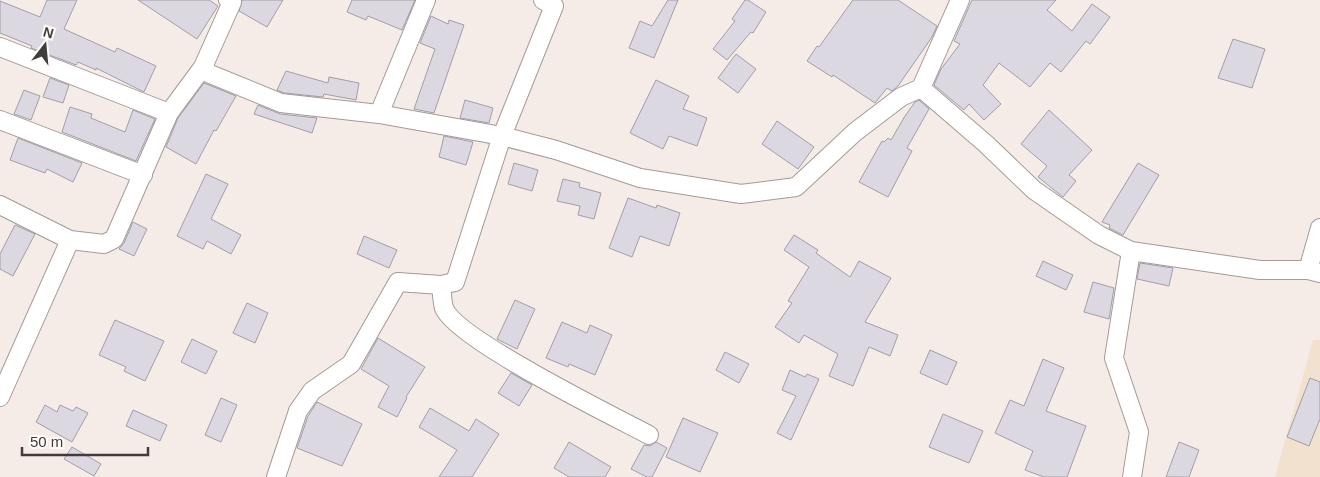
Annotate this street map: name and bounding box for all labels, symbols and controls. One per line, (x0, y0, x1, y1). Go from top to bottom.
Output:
north arrow (20, 20, 70, 70)
text: N (42, 23, 56, 42)
scale bar (22, 424, 149, 456)
text: 50 m (30, 433, 63, 450)

